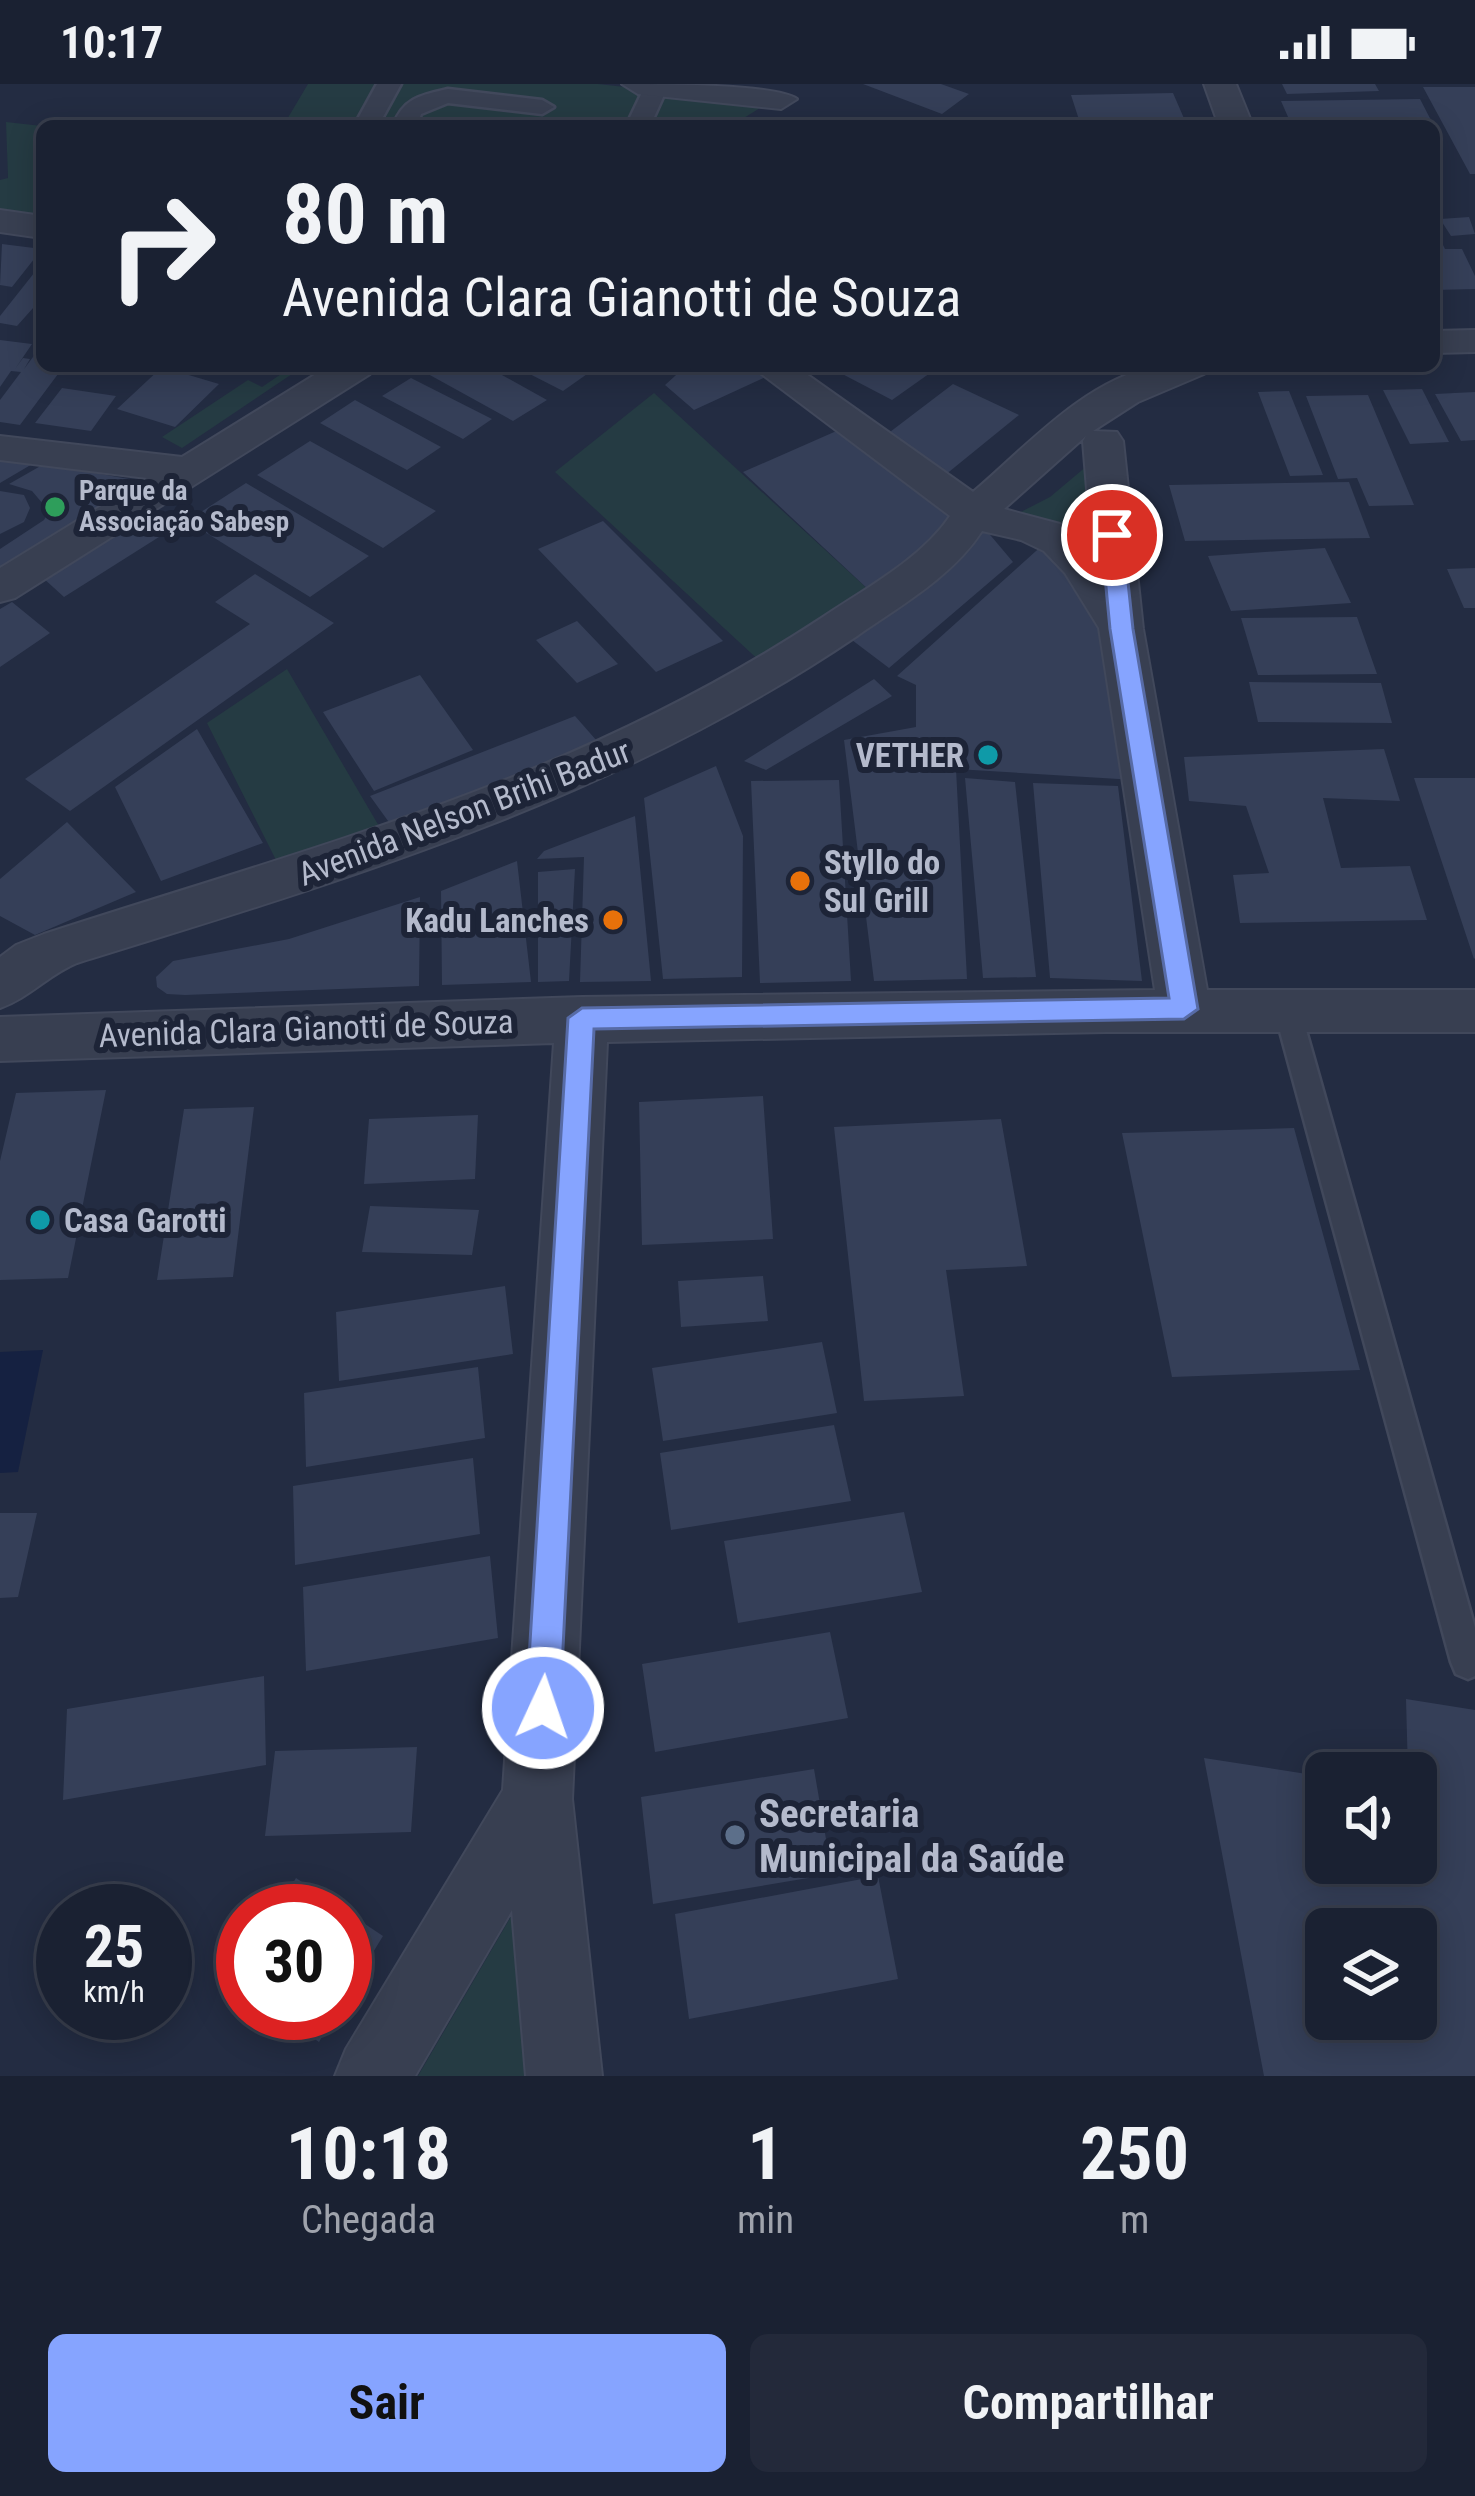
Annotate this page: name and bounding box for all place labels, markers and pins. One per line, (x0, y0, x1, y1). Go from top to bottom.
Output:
place label: Parque da Associação Sabesp (79, 475, 289, 538)
pin (1061, 484, 1163, 586)
marker: Parque da Associação Sabesp (42, 494, 68, 520)
place label: VETHER (856, 736, 964, 775)
marker: VETHER (975, 742, 1001, 768)
place label: Styllo do Sul Grill (824, 843, 940, 920)
marker: Styllo do Sul Grill (787, 868, 813, 894)
place label: Kadu Lanches (405, 901, 589, 940)
marker: Kadu Lanches (600, 907, 626, 933)
place label: Casa Garotti (64, 1201, 227, 1240)
marker: Casa Garotti (27, 1207, 53, 1233)
place label: Secretaria Municipal da Saúde (759, 1791, 1064, 1882)
marker: Secretaria Municipal da Saúde (722, 1822, 748, 1848)

